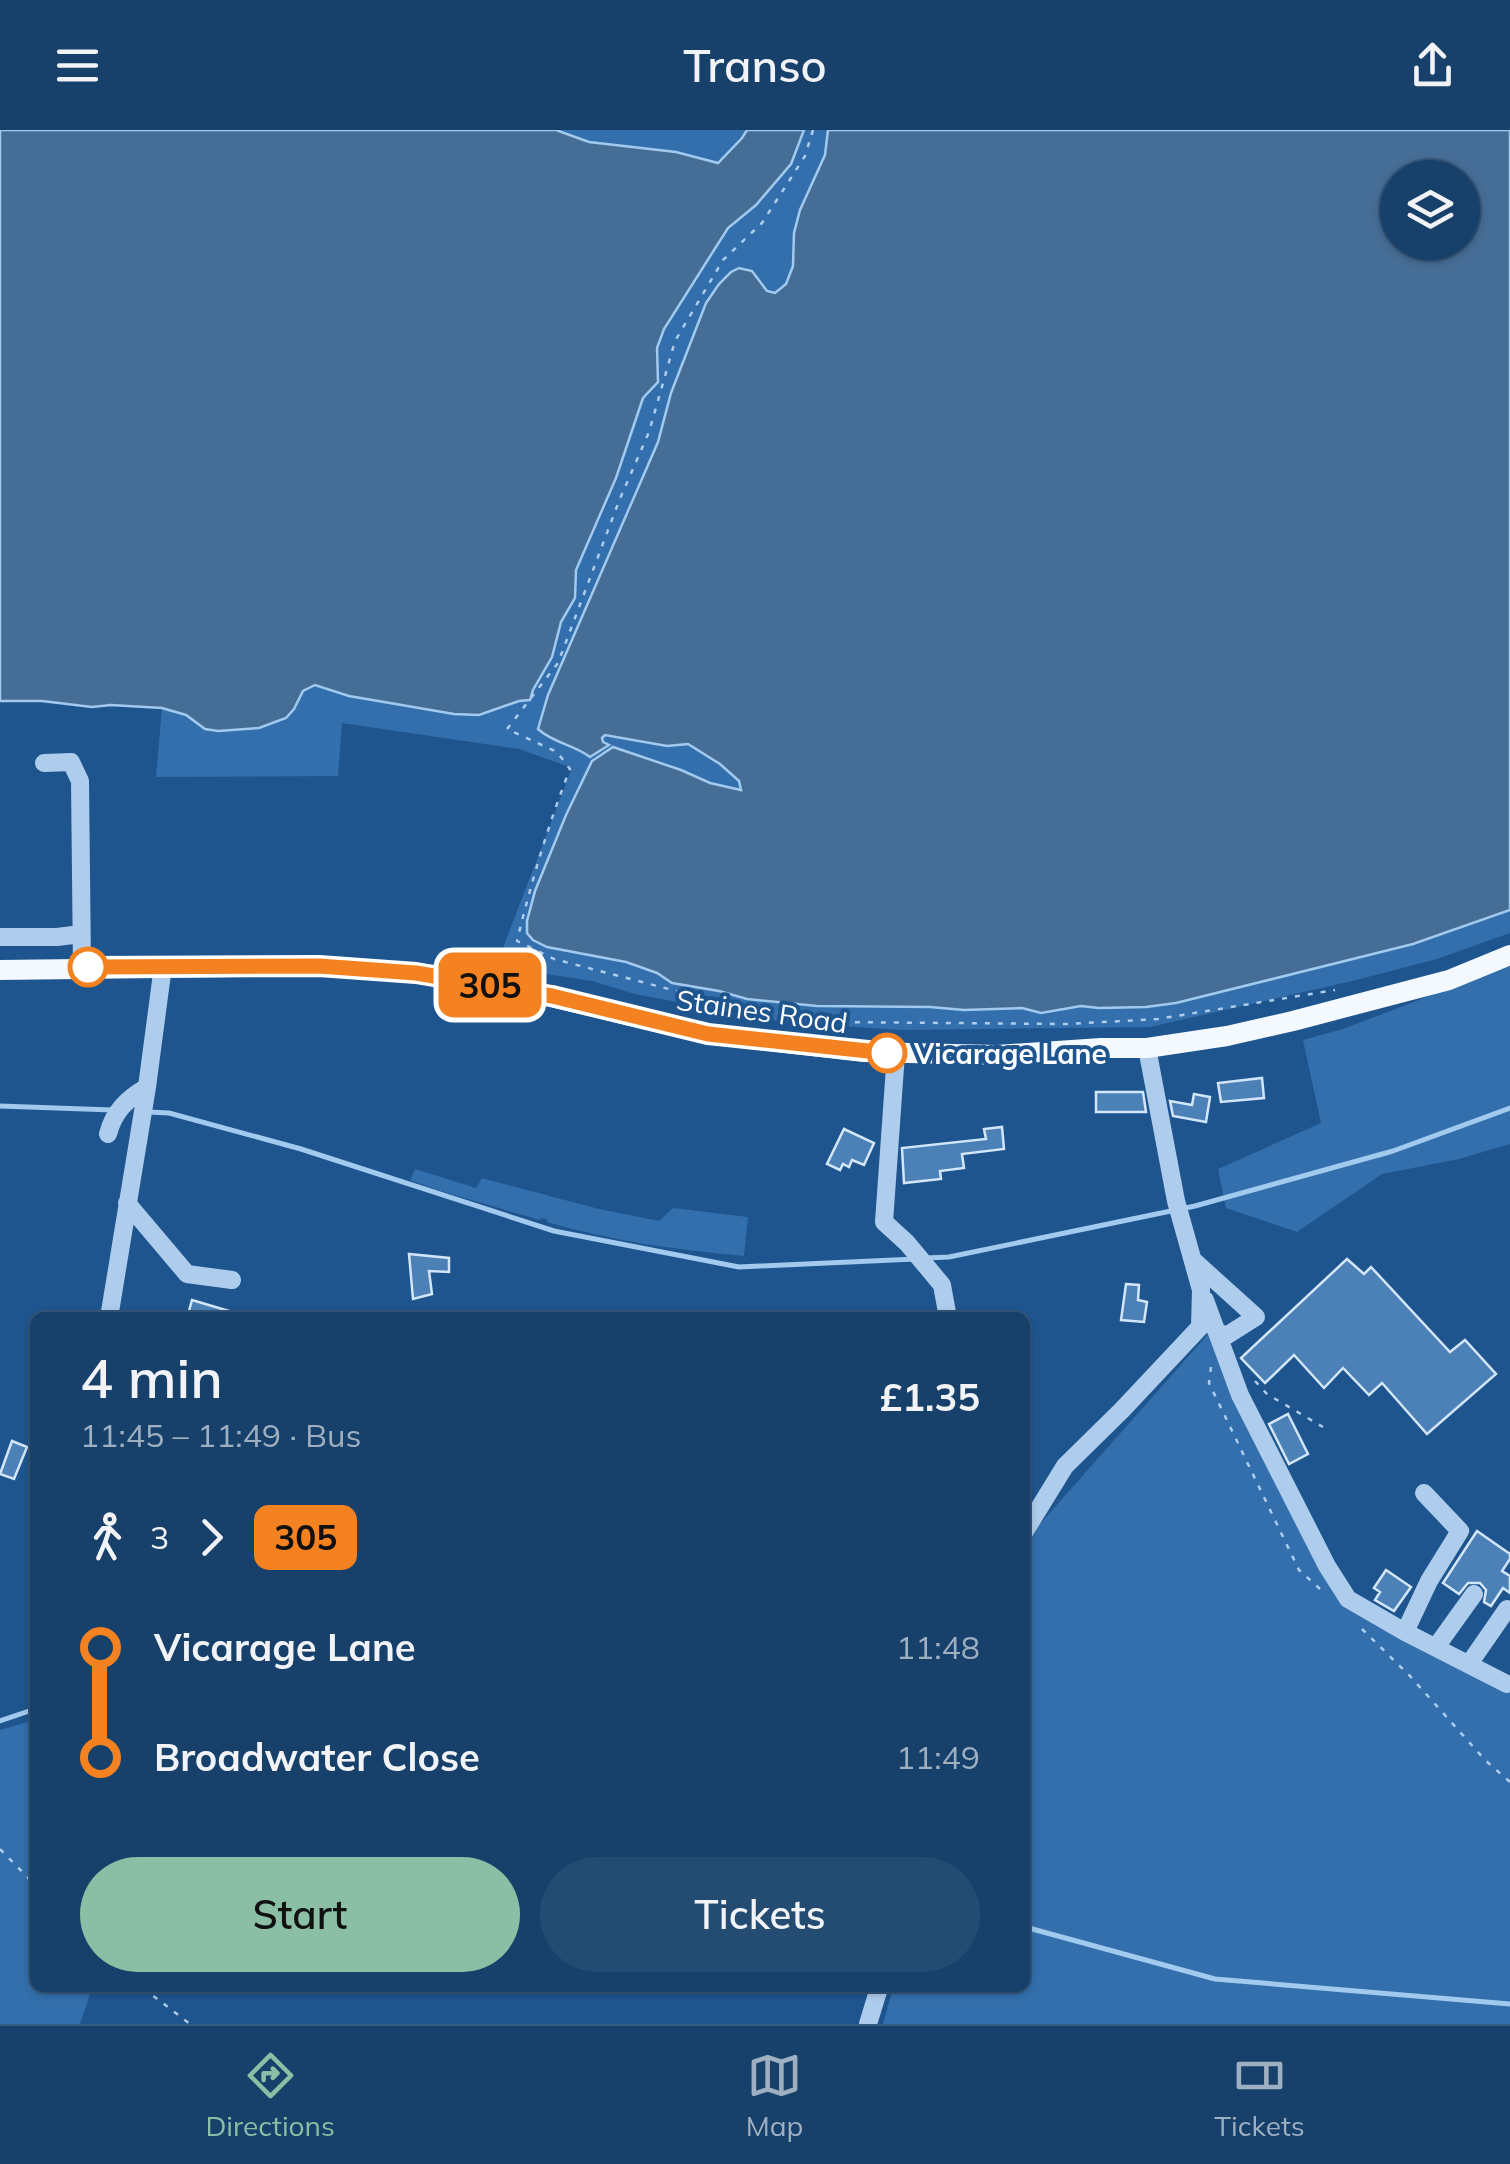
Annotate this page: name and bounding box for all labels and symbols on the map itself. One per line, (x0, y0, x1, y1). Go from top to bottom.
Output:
unlabelled marker (69, 948, 107, 986)
line badge: 305 (432, 952, 548, 1018)
street label: Staines Road (674, 982, 850, 1040)
marker: Vicarage Lane (868, 1034, 906, 1072)
place label: Vicarage Lane (913, 1036, 1107, 1071)

